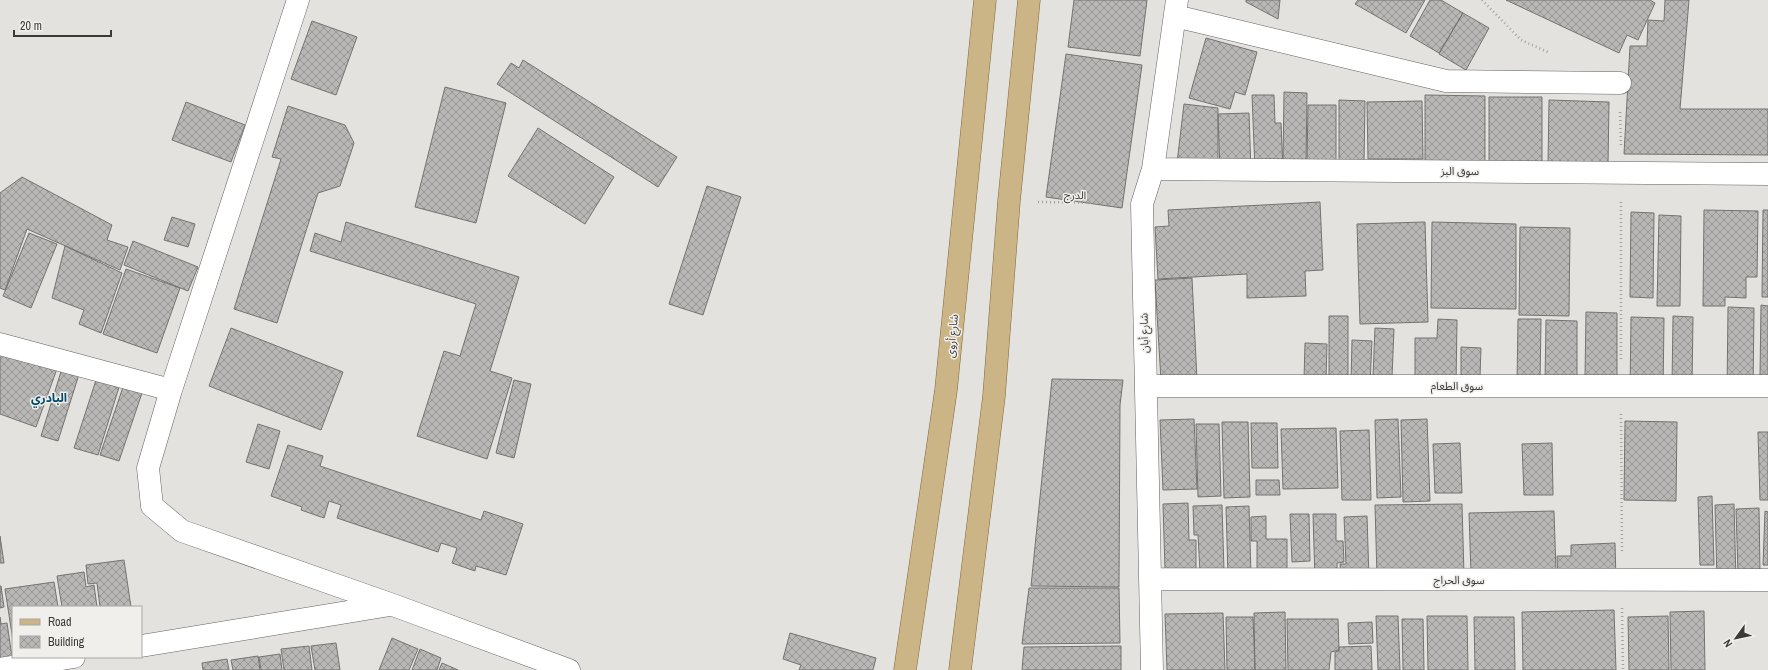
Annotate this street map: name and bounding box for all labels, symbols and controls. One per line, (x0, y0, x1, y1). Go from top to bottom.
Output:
scale bar (14, 12, 111, 38)
text: 20 m (20, 18, 42, 34)
street label: سوق البز (1440, 164, 1480, 178)
street label: الدرج (1064, 188, 1086, 203)
street label: شارع أبان (1137, 312, 1152, 353)
street label: شارع أروى (943, 313, 962, 359)
street label: سوق الطعام (1431, 379, 1484, 394)
district label: البادري (31, 390, 67, 408)
street label: سوق الحراج (1433, 573, 1485, 588)
legend (12, 606, 142, 658)
text: Road (48, 614, 72, 630)
north arrow (1716, 618, 1756, 658)
text: Building (48, 634, 85, 650)
text: N (1720, 637, 1735, 650)

